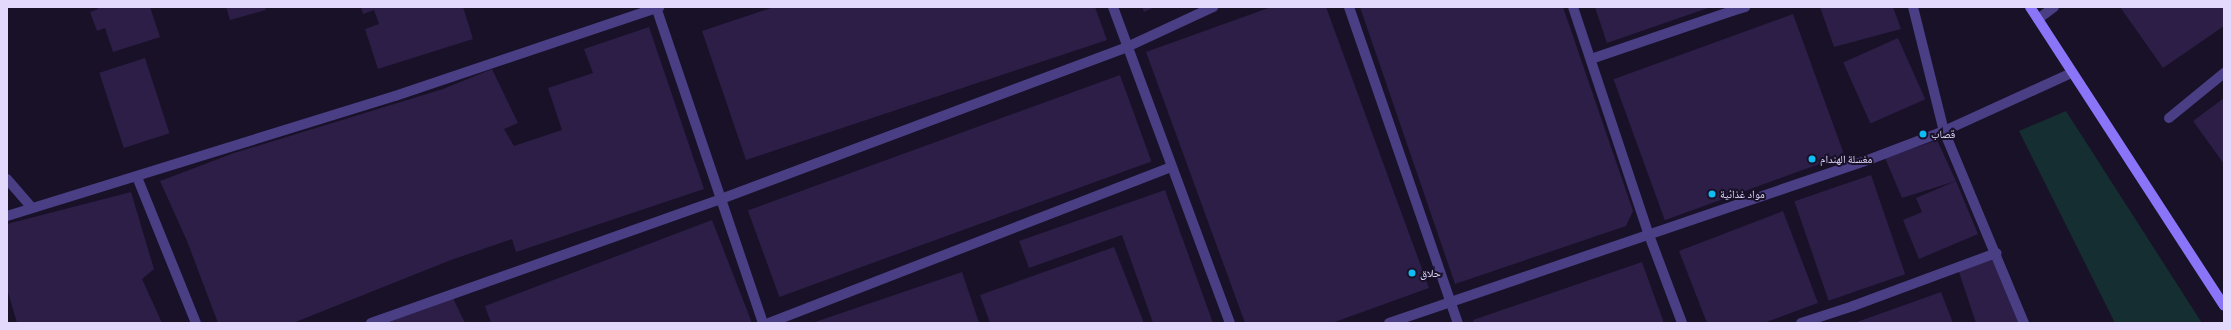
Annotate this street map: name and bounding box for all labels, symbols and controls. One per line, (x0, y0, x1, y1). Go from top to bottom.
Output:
place label: قصاب (1931, 127, 1955, 141)
marker: قصاب (1918, 129, 1928, 139)
place label: مغسلة الهندام (1820, 152, 1872, 166)
marker: مغسلة الهندام (1807, 154, 1817, 164)
place label: مواد غذائية (1720, 187, 1765, 201)
marker: مواد غذائية (1707, 189, 1717, 199)
place label: حلاق (1420, 266, 1441, 280)
marker: حلاق (1407, 268, 1417, 278)

